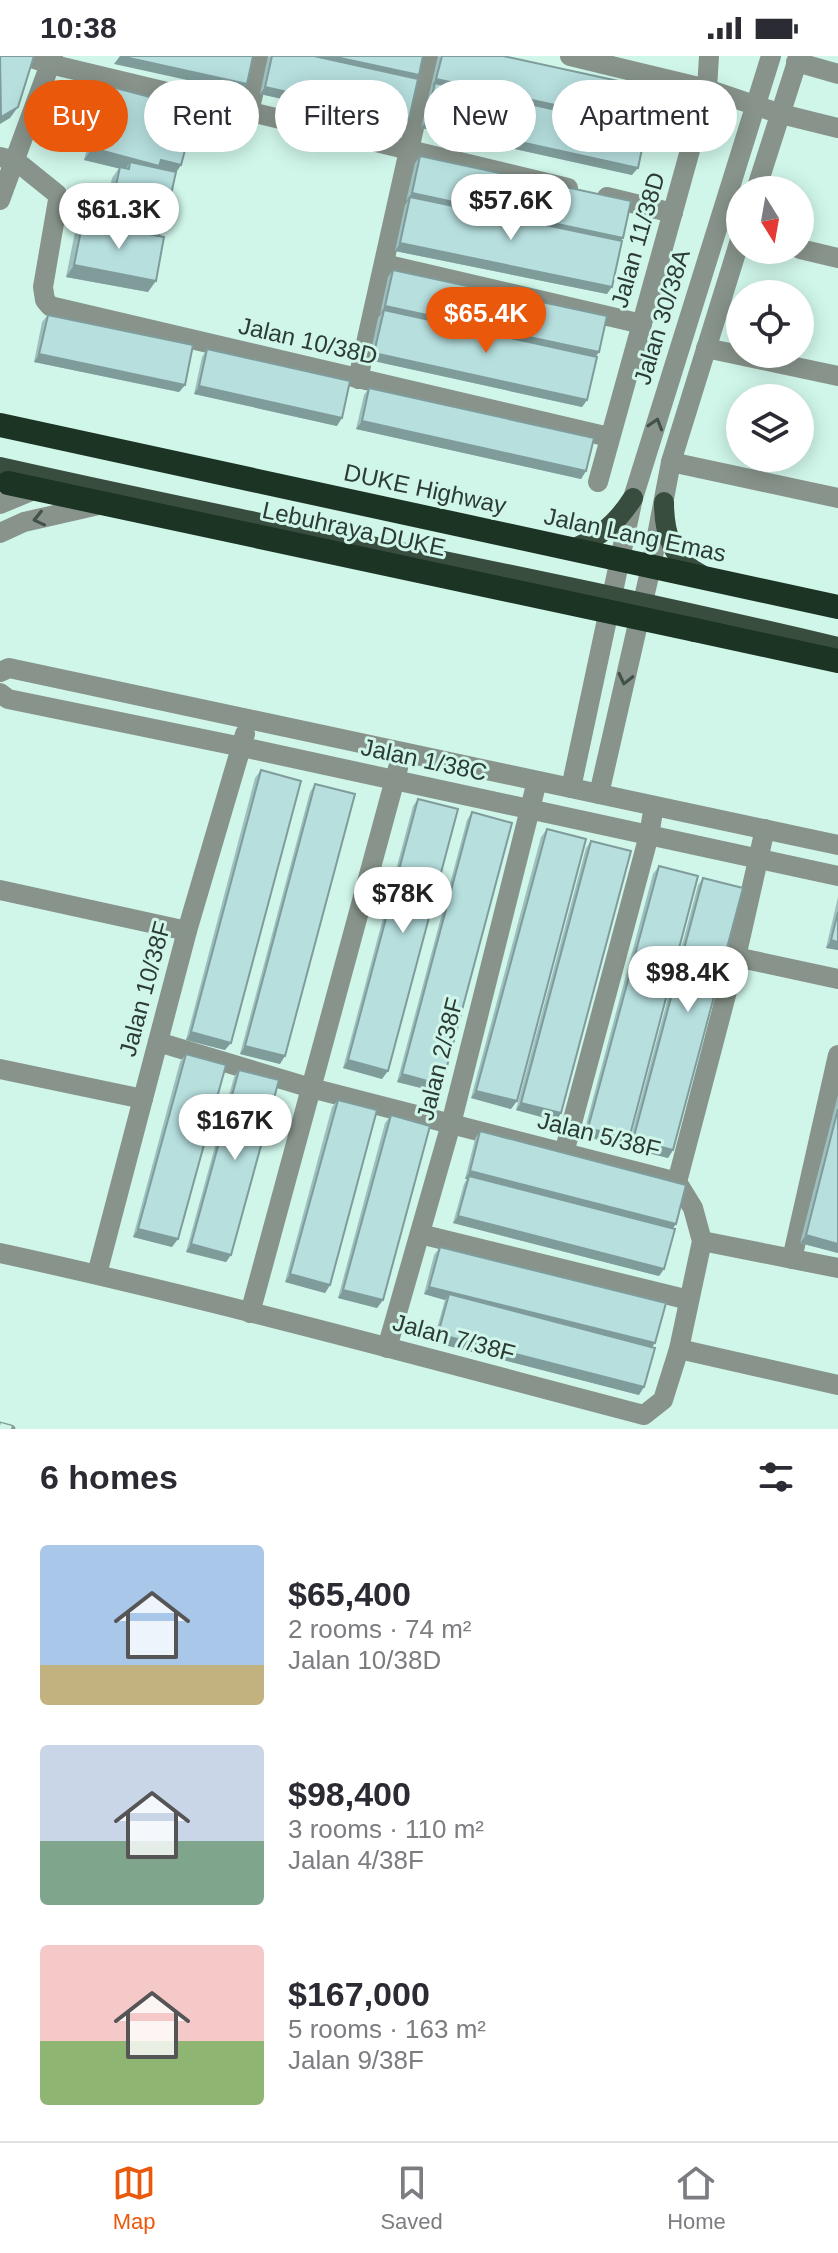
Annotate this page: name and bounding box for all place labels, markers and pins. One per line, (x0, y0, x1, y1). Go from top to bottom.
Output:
pin: $57.6K (446, 174, 576, 242)
pin: $61.3K (54, 183, 184, 251)
pin: $65.4K (421, 287, 551, 355)
pin: $78K (356, 867, 450, 935)
pin: $98.4K (623, 946, 753, 1014)
pin: $167K (179, 1094, 291, 1162)

